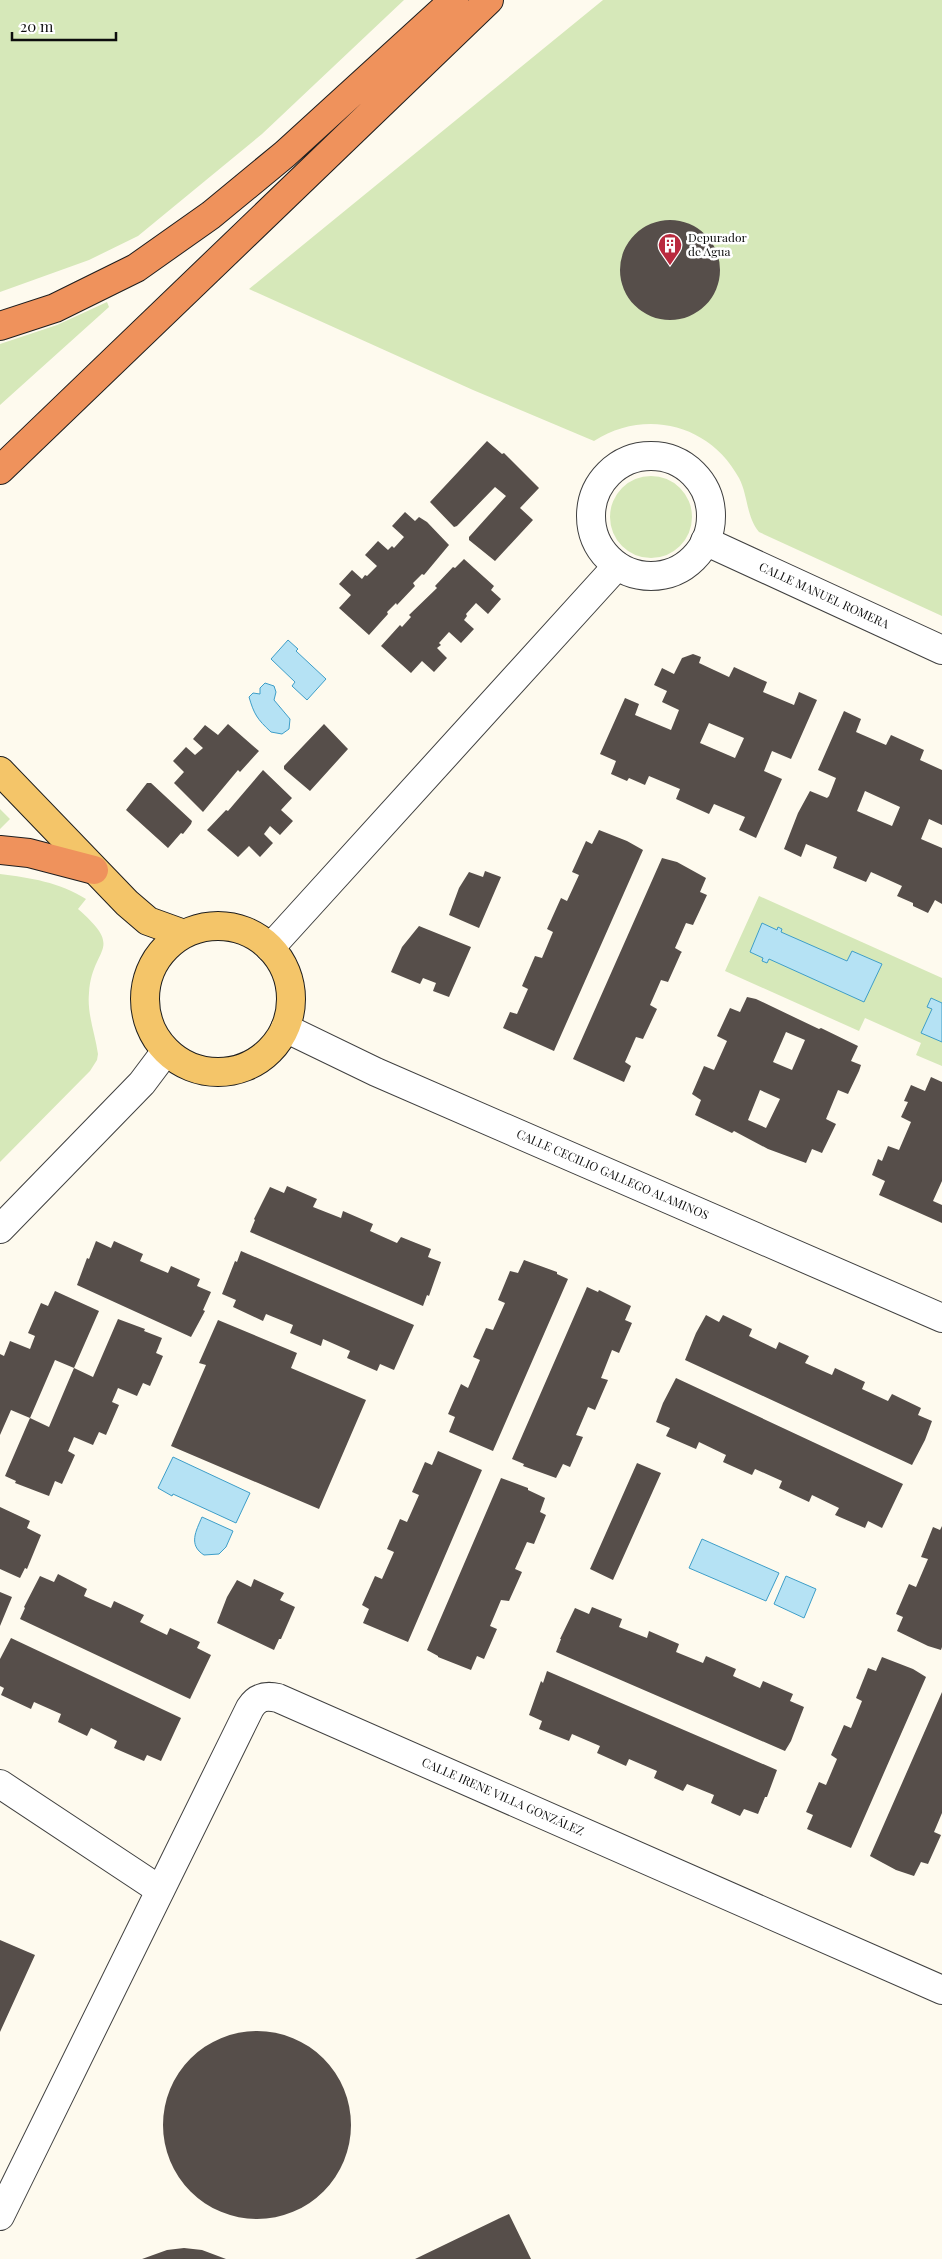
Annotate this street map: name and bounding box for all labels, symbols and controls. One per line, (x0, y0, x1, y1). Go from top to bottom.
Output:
scale bar (12, 10, 116, 42)
text: 20 m (20, 16, 54, 36)
place label: Depurador de Agua (688, 229, 748, 259)
building icon: Depurador de Agua (657, 232, 683, 266)
street label: CALLE MANUEL ROMERA (757, 558, 892, 632)
street label: CALLE CECILIO GALLEGO ALAMINOS (514, 1125, 712, 1223)
street label: CALLE IRENE VILLA GONZÁLEZ (420, 1753, 587, 1839)

